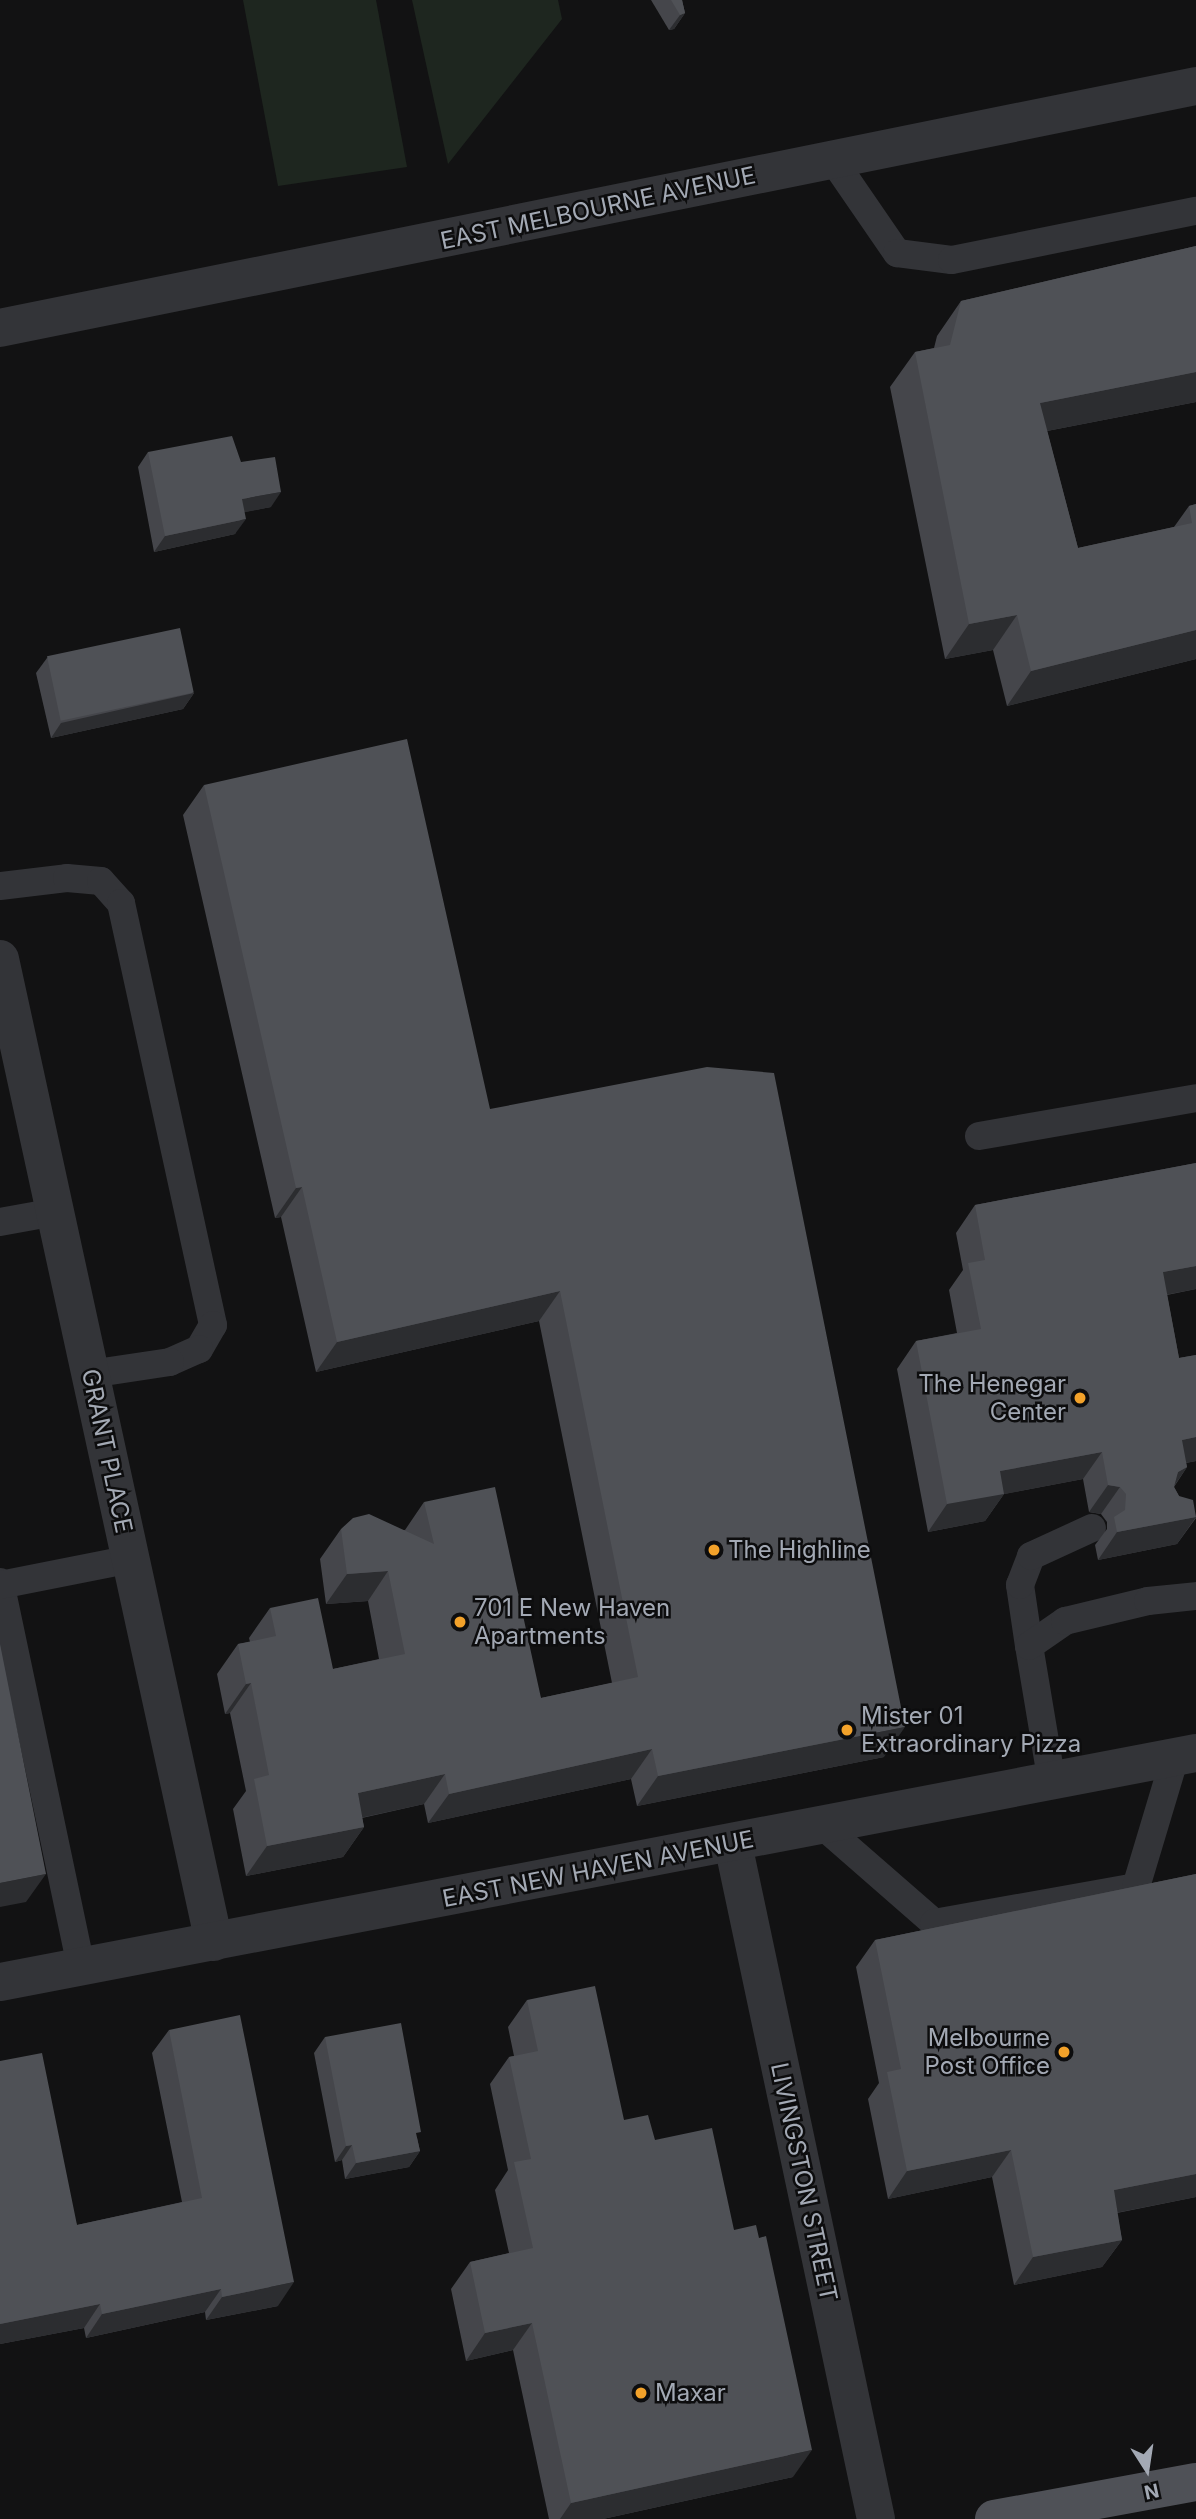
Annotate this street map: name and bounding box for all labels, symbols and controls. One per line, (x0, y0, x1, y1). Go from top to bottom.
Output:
street label: EAST MELBOURNE AVENUE (438, 161, 758, 255)
street label: GRANT PLACE (76, 1366, 138, 1536)
place label: The Henegar Center (918, 1370, 1066, 1426)
marker: The Henegar Center (1072, 1390, 1088, 1406)
place label: The Highline (728, 1536, 871, 1564)
marker: The Highline (706, 1542, 722, 1558)
place label: 701 E New Haven Apartments (474, 1594, 670, 1650)
marker: 701 E New Haven Apartments (452, 1614, 468, 1630)
place label: Mister 01 Extraordinary Pizza (861, 1702, 1081, 1758)
marker: Mister 01 Extraordinary Pizza (839, 1722, 855, 1738)
street label: EAST NEW HAVEN AVENUE (440, 1825, 756, 1913)
place label: Melbourne Post Office (924, 2024, 1050, 2080)
marker: Melbourne Post Office (1056, 2044, 1072, 2060)
street label: LIVINGSTON STREET (765, 2060, 843, 2304)
place label: Maxar (655, 2379, 726, 2407)
marker: Maxar (633, 2385, 649, 2401)
north arrow (1112, 2435, 1182, 2505)
text: N (1142, 2478, 1161, 2504)

